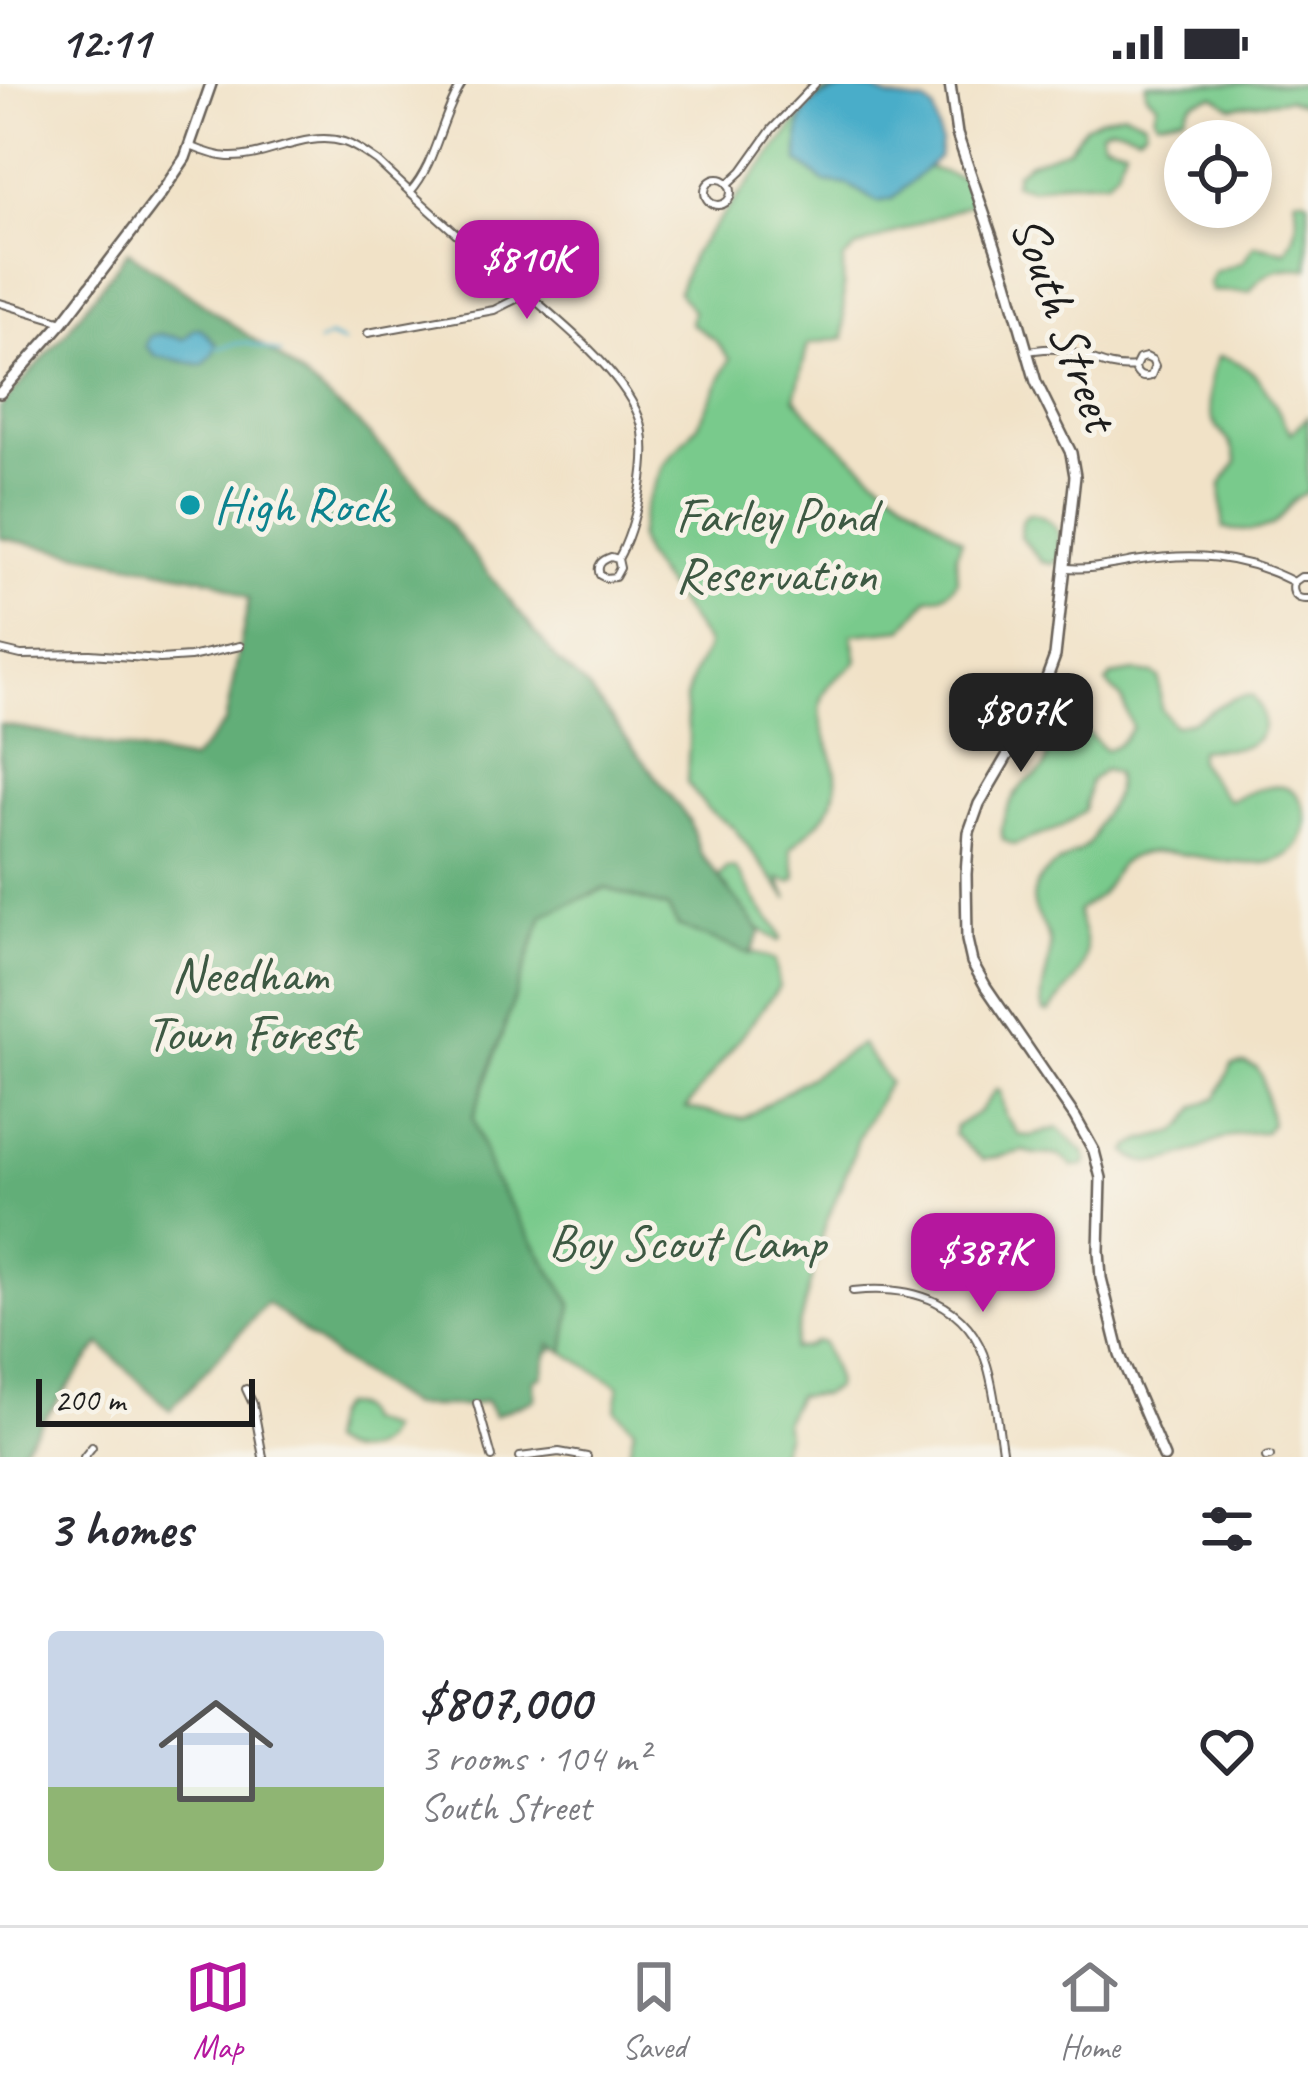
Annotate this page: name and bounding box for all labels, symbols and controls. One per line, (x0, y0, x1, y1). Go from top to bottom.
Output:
text: 12:11 (60, 14, 150, 71)
map controls (1164, 120, 1272, 228)
button: locate (1164, 120, 1272, 228)
street label: South Street (997, 207, 1135, 444)
pin: $810K (443, 220, 611, 322)
text: $810K (482, 234, 572, 283)
place label: High Rock (214, 473, 391, 537)
park label: Farley Pond Reservation (675, 483, 884, 606)
marker: High Rock (177, 492, 203, 518)
pin: $807K (937, 673, 1105, 775)
text: $807K (976, 687, 1066, 736)
park label: Needham Town Forest (146, 942, 359, 1065)
park label: Boy Scout Camp (548, 1210, 828, 1274)
pin: $387K (899, 1213, 1067, 1315)
text: $387K (938, 1227, 1028, 1276)
scale bar (36, 1373, 255, 1426)
text: 200 m (54, 1379, 125, 1421)
icon: filters (1194, 1496, 1260, 1562)
text: 3 homes (48, 1497, 192, 1561)
text: $807,000 (420, 1670, 591, 1734)
icon: home (144, 1679, 288, 1823)
icon: heart (1194, 1718, 1260, 1784)
text: 3 rooms · 104 m² (420, 1734, 648, 1783)
text: South Street (420, 1783, 591, 1832)
tab: Map (185, 1954, 251, 2068)
tab: Saved (621, 1954, 687, 2068)
tab: Home (1057, 1954, 1123, 2068)

